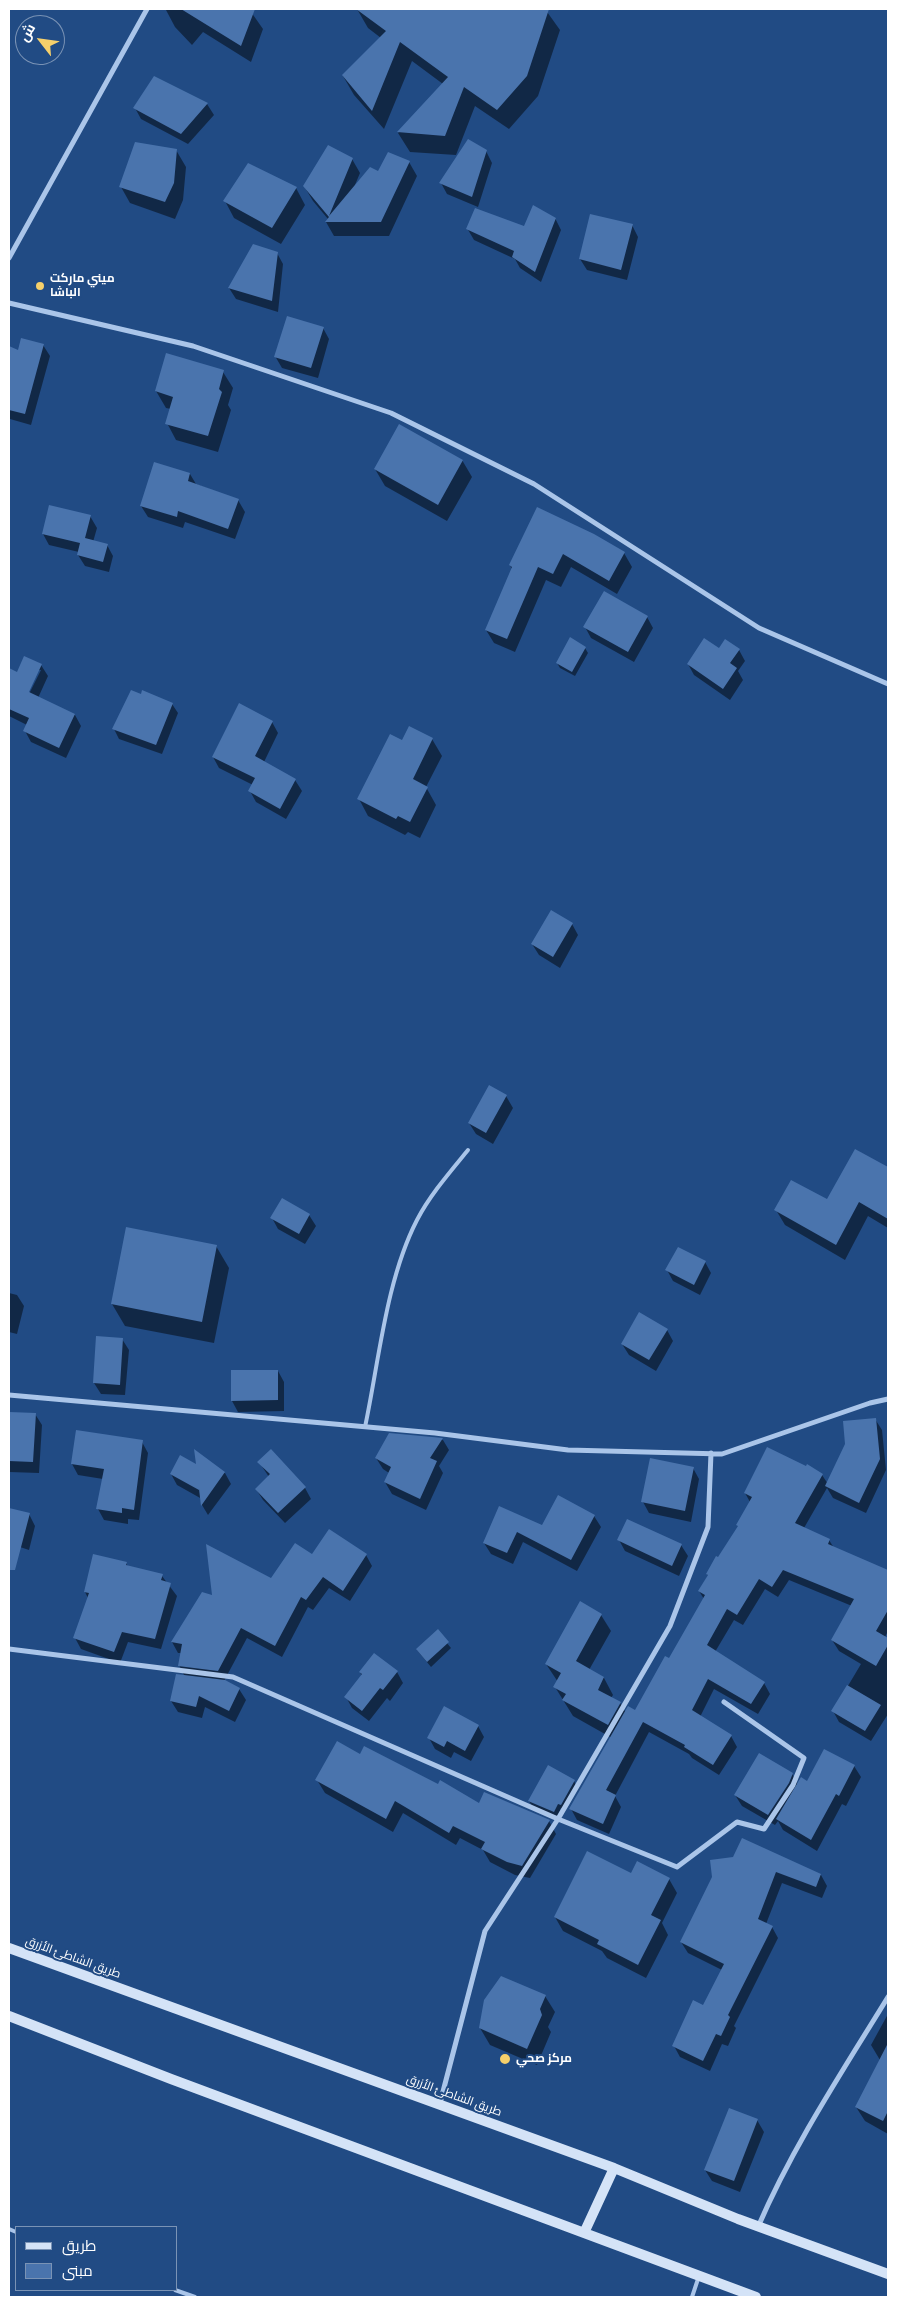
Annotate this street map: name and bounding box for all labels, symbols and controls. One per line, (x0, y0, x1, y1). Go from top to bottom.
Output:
north arrow (15, 15, 65, 65)
text: ش (16, 21, 39, 45)
place label: ميني ماركت الباشا (50, 272, 115, 300)
marker: ميني ماركت الباشا (34, 280, 46, 292)
street label: طريق الشاطئ الأزرق (23, 1934, 123, 1982)
marker: مركز صحي (498, 2052, 512, 2066)
place label: مركز صحي (516, 2052, 572, 2066)
street label: طريق الشاطئ الأزرق (404, 2072, 504, 2120)
legend (15, 2226, 178, 2291)
text: طريق (62, 2237, 96, 2255)
text: مبنى (62, 2262, 93, 2280)

